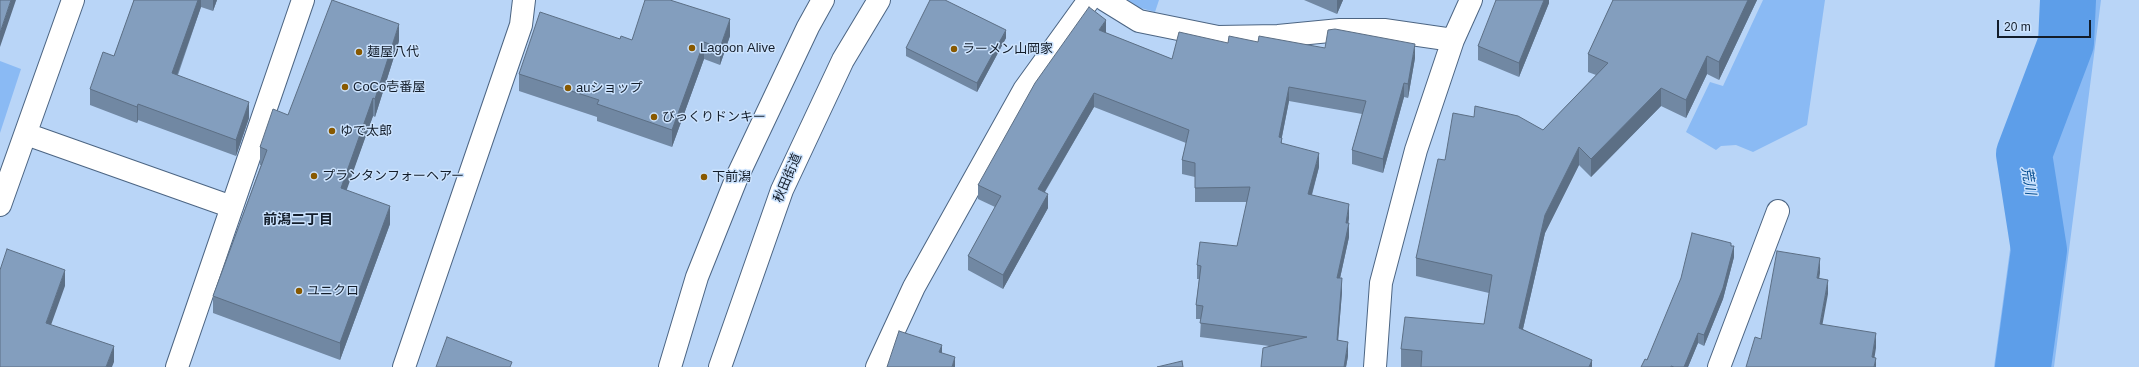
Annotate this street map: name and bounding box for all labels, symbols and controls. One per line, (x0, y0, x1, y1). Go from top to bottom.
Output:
scale bar (1999, 12, 2093, 38)
text: 20 m (2004, 20, 2031, 34)
place label: Lagoon Alive (700, 40, 775, 56)
place label: ラーメン山岡家 (962, 41, 1053, 57)
marker: Lagoon Alive (687, 43, 697, 53)
place label: 麺屋八代 (367, 44, 419, 60)
marker: ラーメン山岡家 (949, 44, 959, 54)
marker: 麺屋八代 (354, 47, 364, 57)
place label: CoCo壱番屋 (353, 79, 425, 95)
place label: auショップ (576, 80, 642, 96)
marker: CoCo壱番屋 (340, 82, 350, 92)
marker: auショップ (563, 83, 573, 93)
place label: びっくりドンキー (662, 109, 766, 125)
marker: びっくりドンキー (649, 112, 659, 122)
place label: ゆで太郎 (340, 123, 392, 139)
marker: ゆで太郎 (327, 126, 337, 136)
street label: 秋田街道 (771, 151, 805, 205)
water label: 荒川 (2018, 166, 2038, 196)
place label: プランタンフォーヘアー (322, 168, 464, 184)
place label: 下前潟 (712, 169, 751, 185)
marker: プランタンフォーヘアー (309, 171, 319, 181)
marker: 下前潟 (699, 172, 709, 182)
district label: 前潟二丁目 (263, 212, 333, 228)
place label: ユニクロ (307, 283, 359, 299)
marker: ユニクロ (294, 286, 304, 296)

